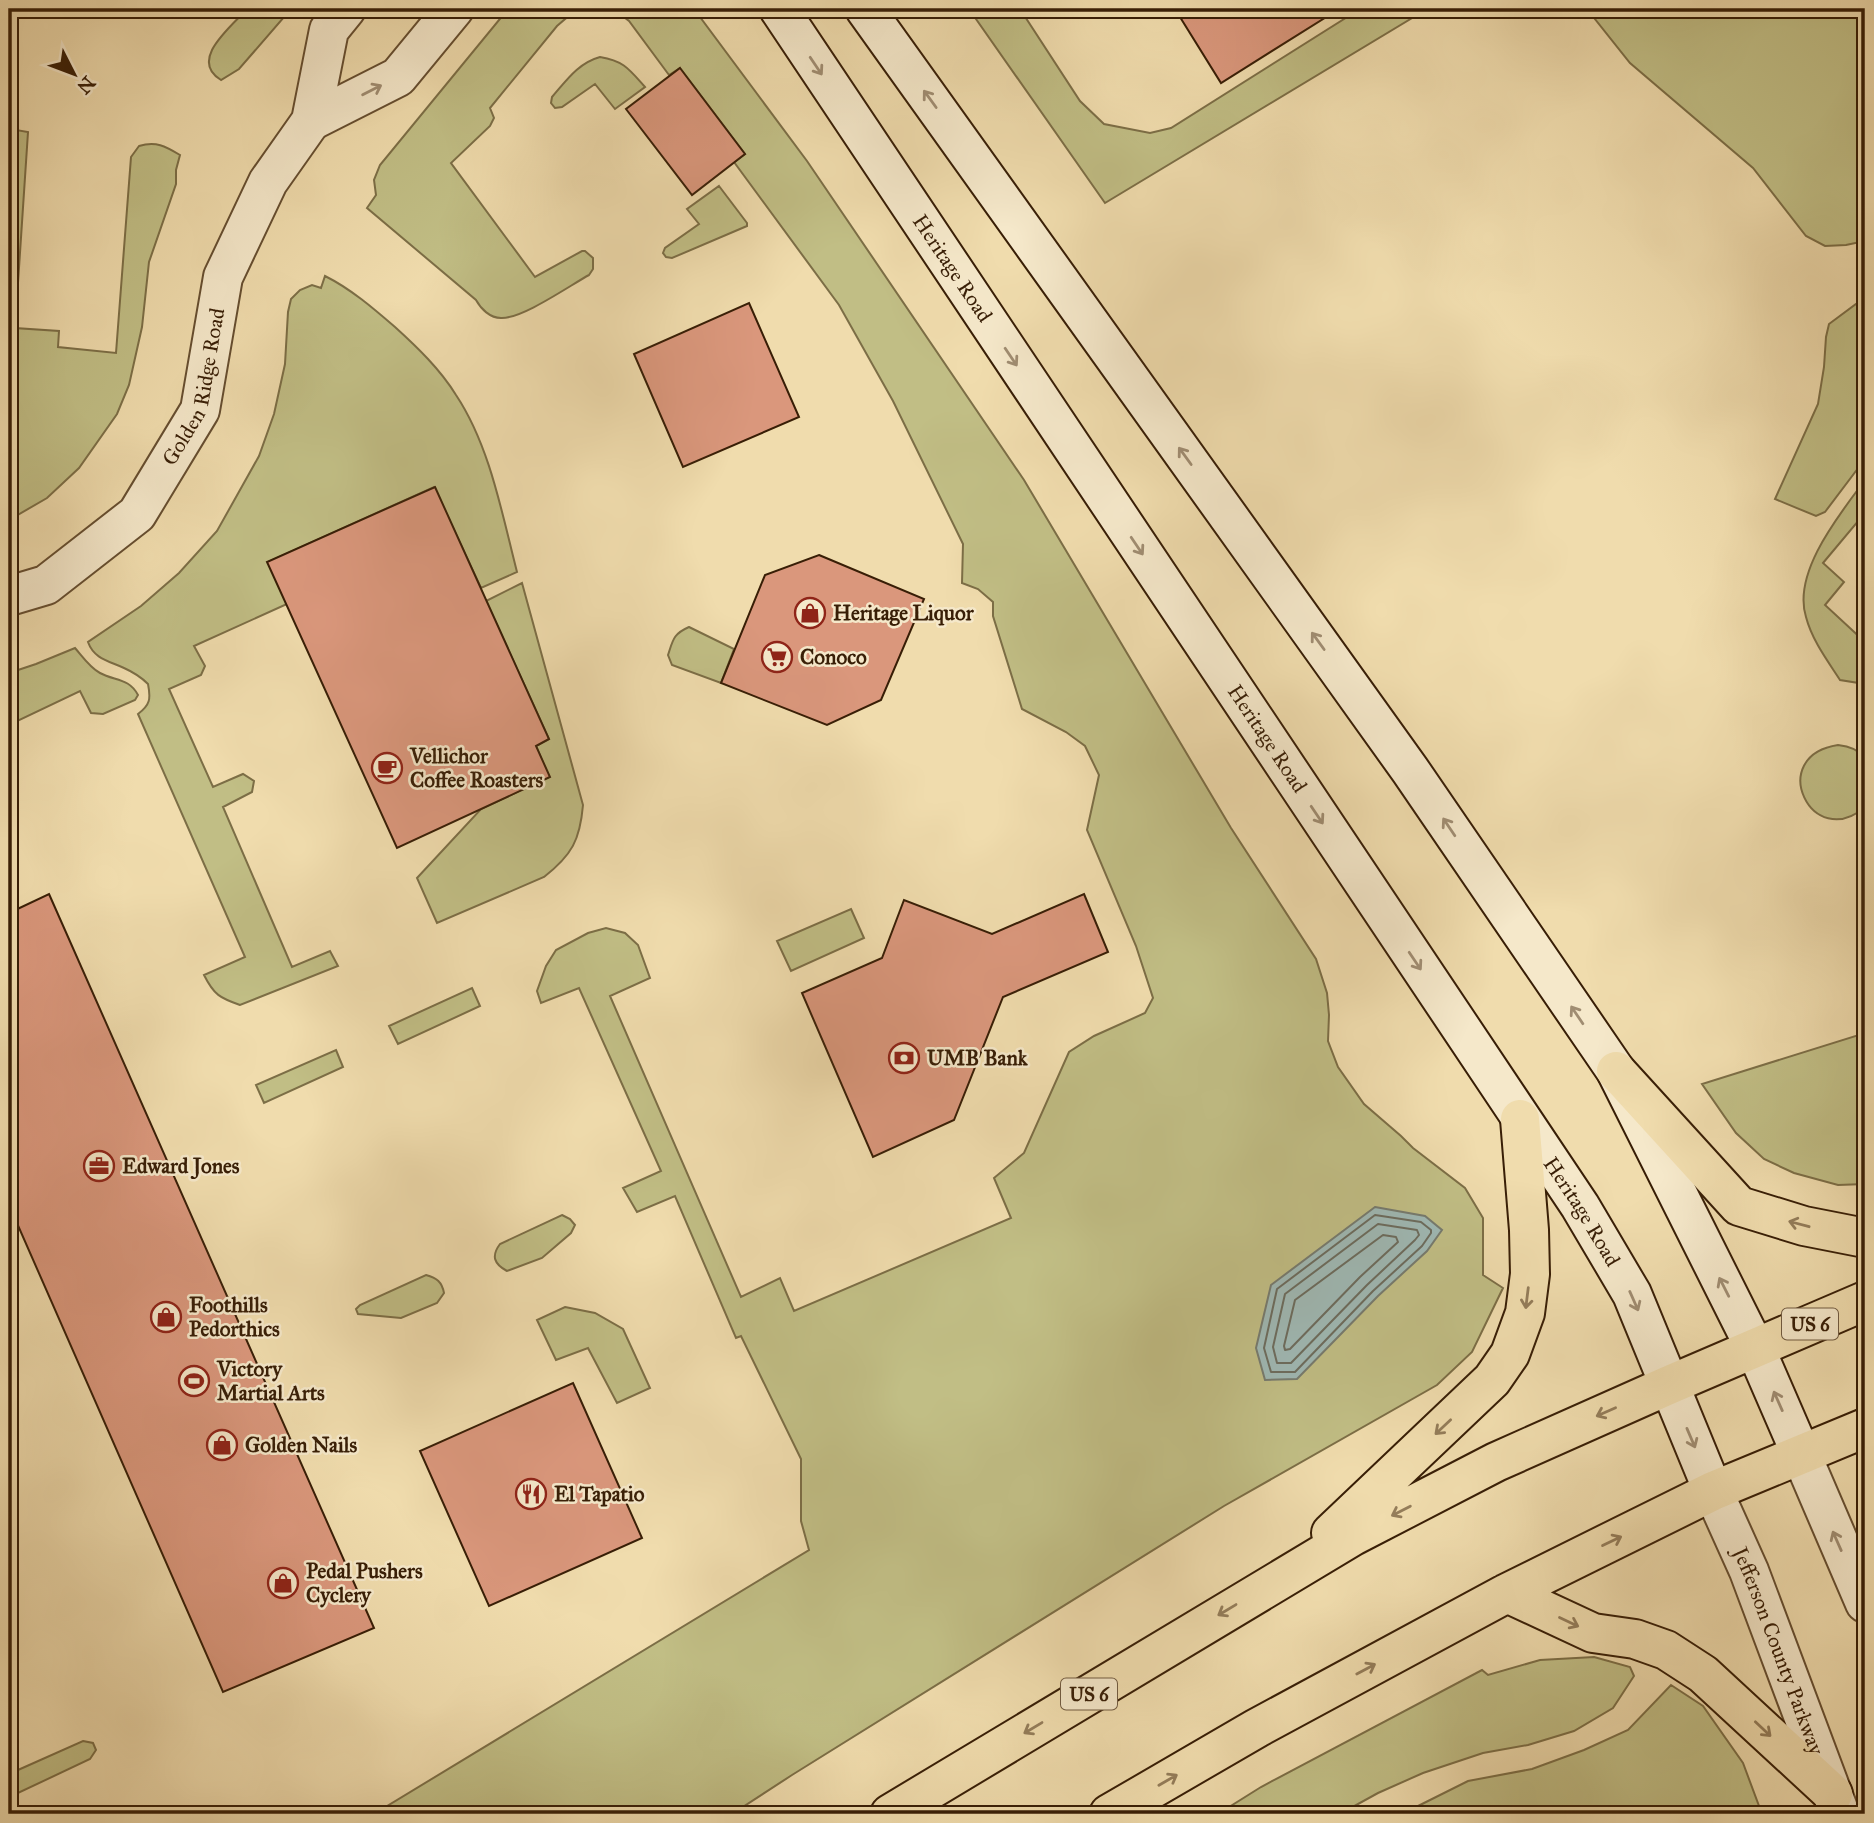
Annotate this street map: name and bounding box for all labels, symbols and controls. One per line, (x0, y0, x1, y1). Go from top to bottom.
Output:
north arrow (38, 38, 108, 108)
one-way arrow (810, 55, 824, 75)
text: N (72, 71, 100, 99)
one-way arrow (361, 83, 382, 97)
one-way arrow (923, 90, 937, 109)
street label: Heritage Road (907, 209, 998, 328)
street label: Golden Ridge Road (157, 306, 230, 470)
one-way arrow (1004, 346, 1018, 366)
one-way arrow (1178, 447, 1192, 466)
one-way arrow (1130, 536, 1144, 555)
shop icon: Heritage Liquor (793, 596, 827, 630)
place label: Heritage Liquor (833, 600, 975, 626)
one-way arrow (1310, 632, 1325, 651)
supermarket icon: Conoco (760, 640, 794, 674)
place label: Conoco (800, 644, 867, 670)
street label: Heritage Road (1222, 680, 1313, 798)
place label: Vellichor Coffee Roasters (409, 743, 544, 793)
cafe icon: Vellichor Coffee Roasters (370, 751, 404, 785)
one-way arrow (1310, 805, 1325, 824)
one-way arrow (1442, 818, 1456, 837)
one-way arrow (1408, 951, 1422, 970)
one-way arrow (1570, 1005, 1584, 1025)
bank icon: UMB Bank (887, 1041, 921, 1075)
place label: UMB Bank (927, 1045, 1029, 1071)
office icon: Edward Jones (82, 1149, 116, 1183)
street label: Heritage Road (1538, 1152, 1626, 1271)
place label: Edward Jones (122, 1153, 240, 1180)
one-way arrow (1788, 1217, 1810, 1230)
one-way arrow (1717, 1277, 1731, 1298)
one-way arrow (1521, 1286, 1534, 1309)
one-way arrow (1628, 1290, 1641, 1311)
place label: Foothills Pedorthics (189, 1292, 280, 1342)
shop icon: Foothills Pedorthics (149, 1300, 183, 1334)
road number: US 6 (1782, 1308, 1838, 1340)
place label: Victory Martial Arts (216, 1356, 325, 1406)
sports icon: Victory Martial Arts (177, 1364, 211, 1398)
one-way arrow (1771, 1391, 1784, 1413)
one-way arrow (1596, 1406, 1618, 1419)
one-way arrow (1434, 1419, 1452, 1435)
one-way arrow (1685, 1427, 1698, 1448)
shop icon: Golden Nails (205, 1428, 239, 1462)
place label: Golden Nails (245, 1432, 357, 1458)
restaurant icon: El Tapatio (514, 1477, 548, 1511)
place label: El Tapatio (554, 1481, 645, 1507)
one-way arrow (1391, 1504, 1412, 1518)
one-way arrow (1830, 1530, 1843, 1552)
one-way arrow (1601, 1534, 1622, 1548)
street label: Jefferson County Parkway (1726, 1541, 1830, 1759)
place label: Pedal Pushers Cyclery (306, 1558, 423, 1608)
shop icon: Pedal Pushers Cyclery (266, 1566, 300, 1600)
one-way arrow (1218, 1603, 1238, 1617)
one-way arrow (1557, 1616, 1579, 1629)
one-way arrow (1356, 1662, 1376, 1676)
road number: US 6 (1061, 1678, 1117, 1710)
one-way arrow (1754, 1720, 1771, 1737)
one-way arrow (1023, 1721, 1043, 1735)
one-way arrow (1157, 1773, 1177, 1787)

